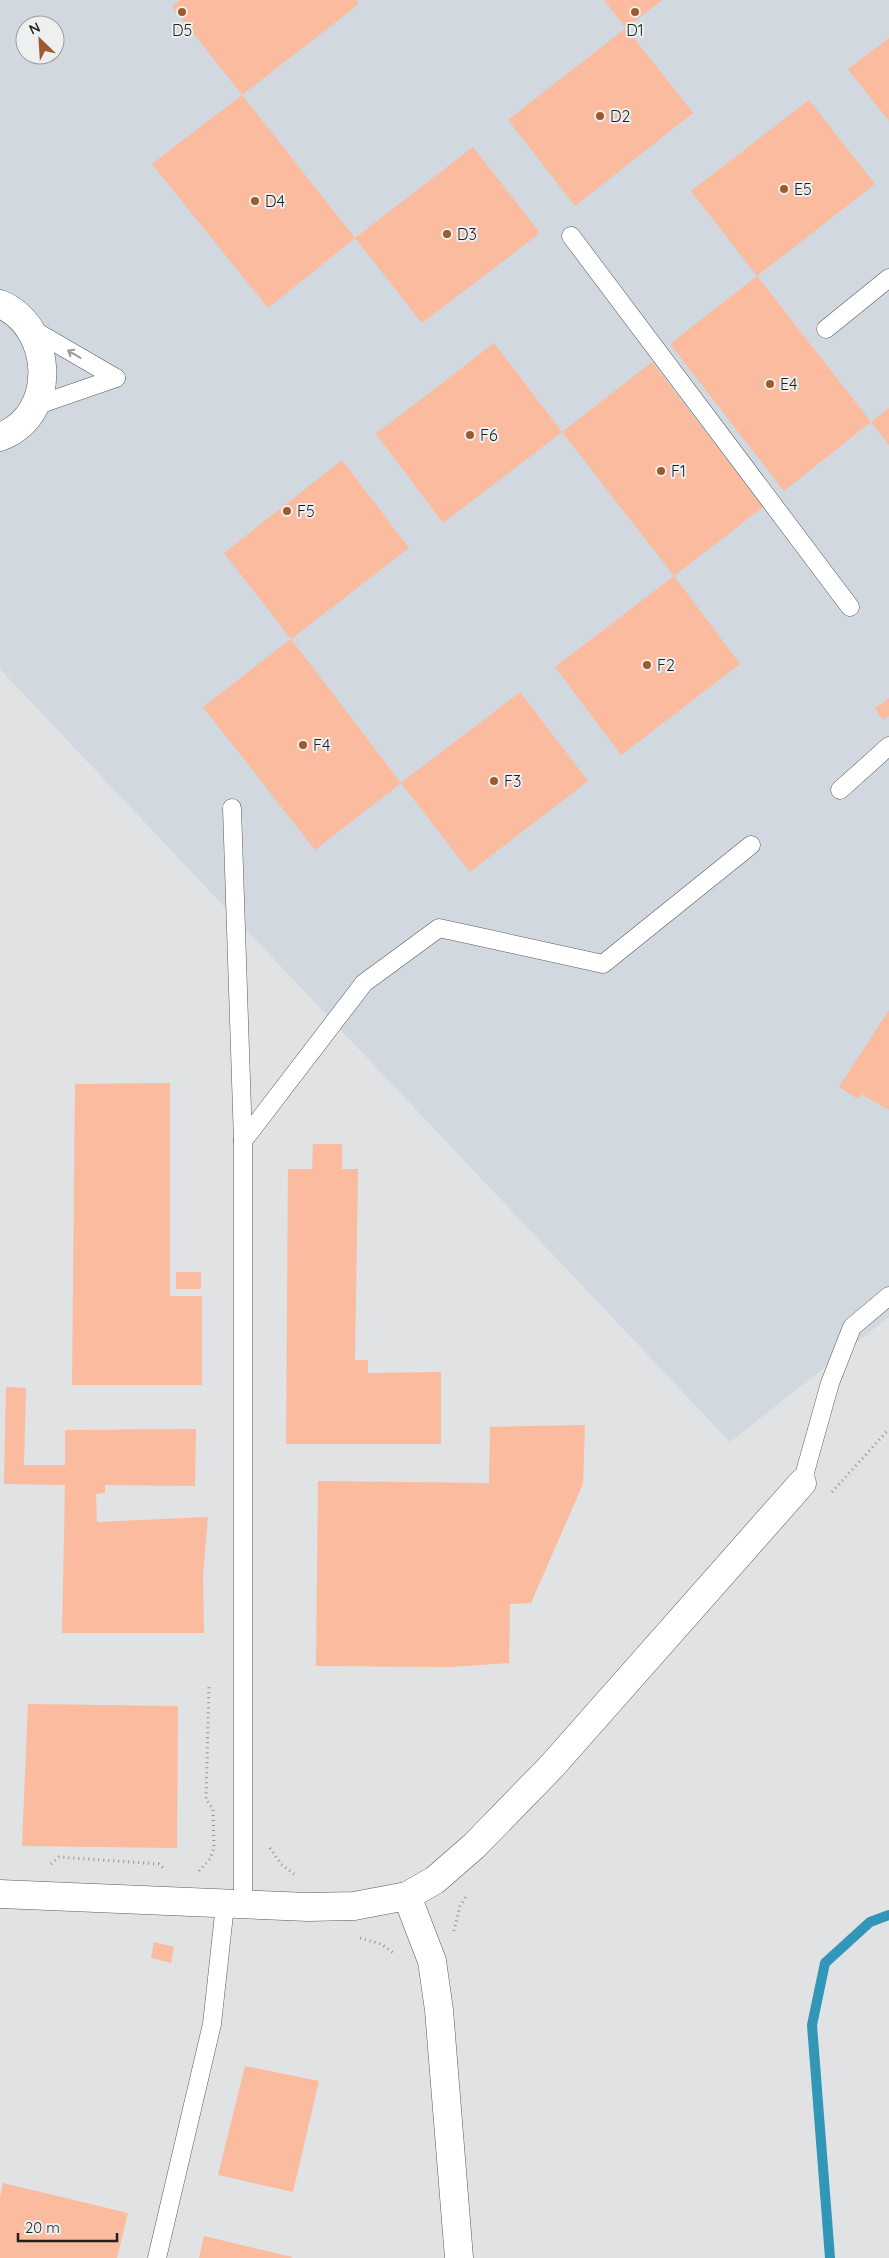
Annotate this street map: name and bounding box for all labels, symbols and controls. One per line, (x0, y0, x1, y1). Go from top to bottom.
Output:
marker: D5 (176, 6, 188, 18)
marker: D1 (629, 6, 641, 18)
north arrow (15, 15, 65, 65)
text: N (26, 18, 43, 39)
place label: D5 (172, 20, 192, 40)
place label: D1 (626, 20, 644, 40)
place label: D2 (610, 106, 631, 126)
marker: D2 (594, 110, 606, 122)
place label: E5 (794, 179, 812, 199)
marker: E5 (778, 183, 790, 195)
place label: D4 (265, 191, 285, 211)
marker: D4 (249, 195, 261, 207)
place label: D3 (457, 224, 477, 244)
marker: D3 (441, 228, 453, 240)
one-way arrow (67, 348, 81, 358)
place label: E4 (780, 374, 798, 394)
marker: E4 (764, 378, 776, 390)
place label: F6 (480, 425, 498, 445)
marker: F6 (464, 429, 476, 441)
place label: F1 (671, 461, 686, 481)
marker: F1 (655, 465, 667, 477)
place label: F5 (297, 501, 315, 521)
marker: F5 (281, 505, 293, 517)
place label: F2 (657, 655, 675, 675)
marker: F2 (641, 659, 653, 671)
place label: F4 (313, 735, 331, 755)
marker: F4 (297, 739, 309, 751)
place label: F3 (504, 771, 521, 791)
marker: F3 (488, 775, 500, 787)
scale bar (18, 2210, 116, 2242)
text: 20 m (25, 2218, 60, 2237)

